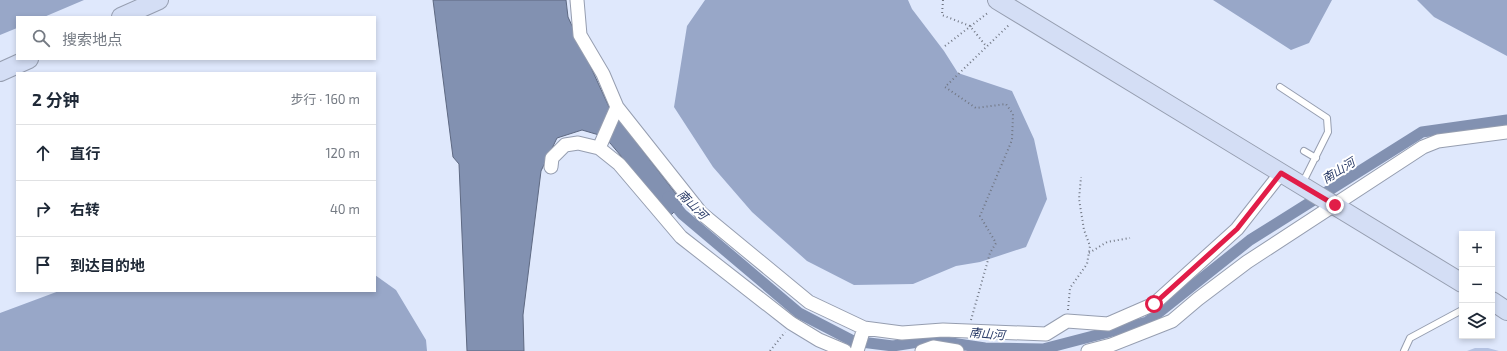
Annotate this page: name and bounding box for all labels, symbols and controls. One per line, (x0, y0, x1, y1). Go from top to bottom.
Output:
search box (16, 16, 376, 60)
icon: search (30, 27, 52, 49)
text: 搜索地点 (62, 30, 122, 48)
text: 2 分钟 (32, 89, 80, 109)
text: 步行 · 160 m (290, 91, 360, 107)
icon: ahead (32, 142, 54, 164)
text: 直行 (70, 144, 100, 162)
text: 120 m (325, 145, 360, 161)
water label: 南山河 (1319, 153, 1359, 185)
water label: 南山河 (675, 186, 712, 223)
route end (1326, 196, 1344, 214)
icon: right (32, 198, 54, 220)
text: 右转 (70, 200, 100, 218)
text: 40 m (330, 201, 360, 217)
map controls (1459, 231, 1495, 339)
button: + (1459, 231, 1495, 267)
icon: arrive (32, 254, 54, 276)
text: 到达目的地 (70, 256, 145, 274)
button: − (1459, 267, 1495, 303)
route start (1145, 295, 1163, 313)
button: layers (1459, 303, 1495, 339)
water label: 南山河 (968, 324, 1008, 342)

